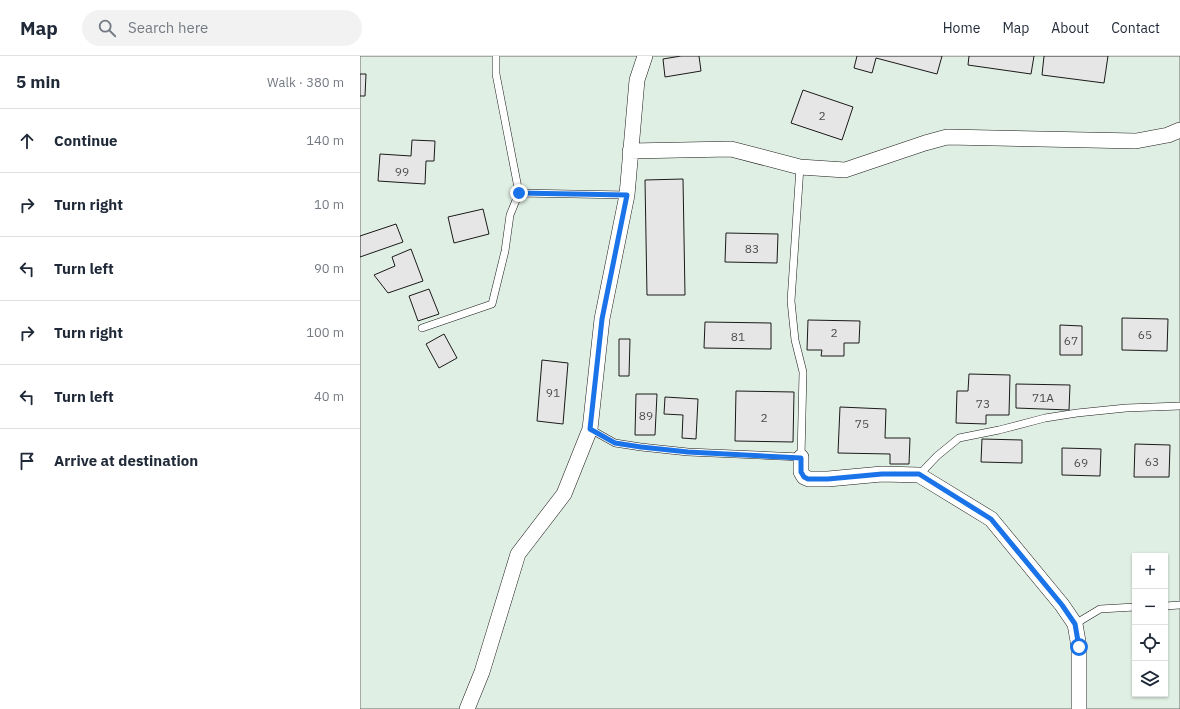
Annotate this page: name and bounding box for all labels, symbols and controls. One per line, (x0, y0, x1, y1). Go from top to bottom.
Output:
search box (82, 10, 362, 46)
text: Map (20, 16, 58, 40)
icon: search (96, 17, 118, 39)
text: Search here (128, 18, 208, 37)
text: Home (943, 19, 980, 37)
text: Map (1002, 19, 1029, 37)
text: About (1051, 19, 1089, 37)
text: Contact (1111, 19, 1160, 37)
text: 5 min (16, 71, 60, 93)
text: Walk · 380 m (267, 74, 344, 91)
house number: 2 (818, 108, 826, 123)
icon: ahead (16, 130, 38, 152)
text: Continue (54, 131, 118, 150)
text: 140 m (306, 132, 344, 149)
house number: 99 (395, 164, 409, 179)
route end (510, 184, 528, 202)
icon: right (16, 194, 38, 216)
text: Turn right (54, 195, 123, 214)
text: 10 m (314, 196, 344, 213)
house number: 83 (745, 241, 759, 256)
icon: left (16, 258, 38, 280)
text: Turn left (54, 259, 114, 278)
text: 90 m (314, 260, 344, 277)
icon: right (16, 322, 38, 344)
text: Turn right (54, 323, 123, 342)
text: 100 m (306, 324, 344, 341)
house number: 2 (830, 325, 838, 340)
house number: 65 (1138, 327, 1152, 342)
house number: 81 (731, 329, 745, 344)
house number: 67 (1064, 333, 1078, 348)
house number: 91 (546, 385, 560, 400)
icon: left (16, 386, 38, 408)
text: Turn left (54, 387, 114, 406)
text: 40 m (314, 388, 344, 405)
house number: 71А (1032, 390, 1054, 405)
house number: 73 (976, 396, 990, 411)
house number: 89 (639, 408, 653, 423)
house number: 2 (760, 410, 768, 425)
house number: 75 (855, 416, 869, 431)
icon: arrive (16, 450, 38, 472)
text: Arrive at destination (54, 451, 198, 470)
house number: 63 (1145, 454, 1159, 469)
house number: 69 (1074, 455, 1088, 470)
map controls (1132, 553, 1168, 697)
button: + (1132, 553, 1168, 589)
button: − (1132, 589, 1168, 625)
button: locate (1132, 625, 1168, 661)
route start (1070, 638, 1088, 656)
button: layers (1132, 661, 1168, 697)

